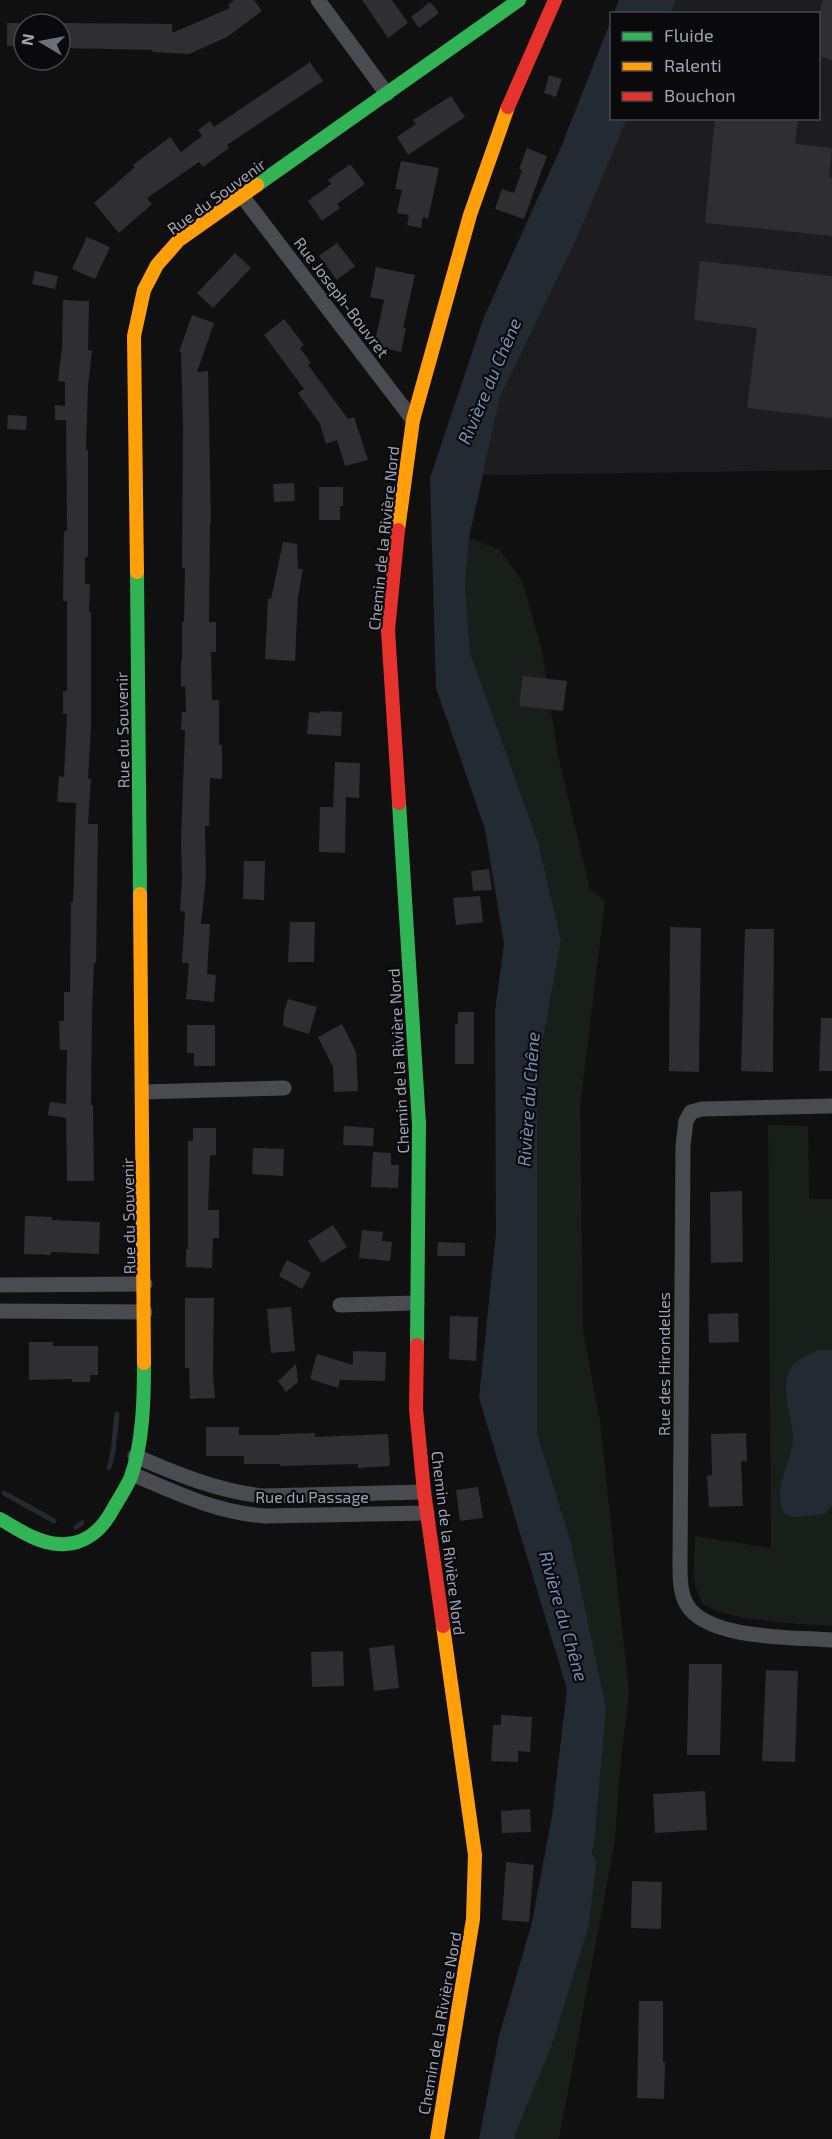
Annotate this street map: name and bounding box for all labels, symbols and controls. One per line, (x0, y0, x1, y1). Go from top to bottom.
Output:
north arrow (12, 12, 72, 72)
legend (610, 12, 820, 120)
text: Fluide (664, 24, 714, 46)
text: N (16, 32, 37, 47)
text: Ralenti (664, 54, 722, 76)
text: Bouchon (664, 84, 736, 106)
street label: Rue du Souvenir (163, 154, 269, 238)
street label: Rue Joseph-Bouvret (291, 233, 393, 361)
water label: Rivière du Chêne (453, 314, 526, 447)
street label: Chemin de la Rivière Nord (364, 445, 402, 631)
street label: Rue du Souvenir (111, 671, 133, 789)
street label: Chemin de la Rivière Nord (384, 968, 412, 1154)
water label: Rivière du Chêne (512, 1031, 544, 1167)
street label: Rue du Souvenir (117, 1157, 139, 1275)
street label: Rue des Hirondelles (654, 1292, 673, 1436)
street label: Chemin de la Rivière Nord (428, 1450, 470, 1636)
street label: Rue du Passage (255, 1487, 369, 1506)
water label: Rivière du Chêne (535, 1548, 593, 1684)
street label: Chemin de la Rivière Nord (414, 1930, 464, 2116)

